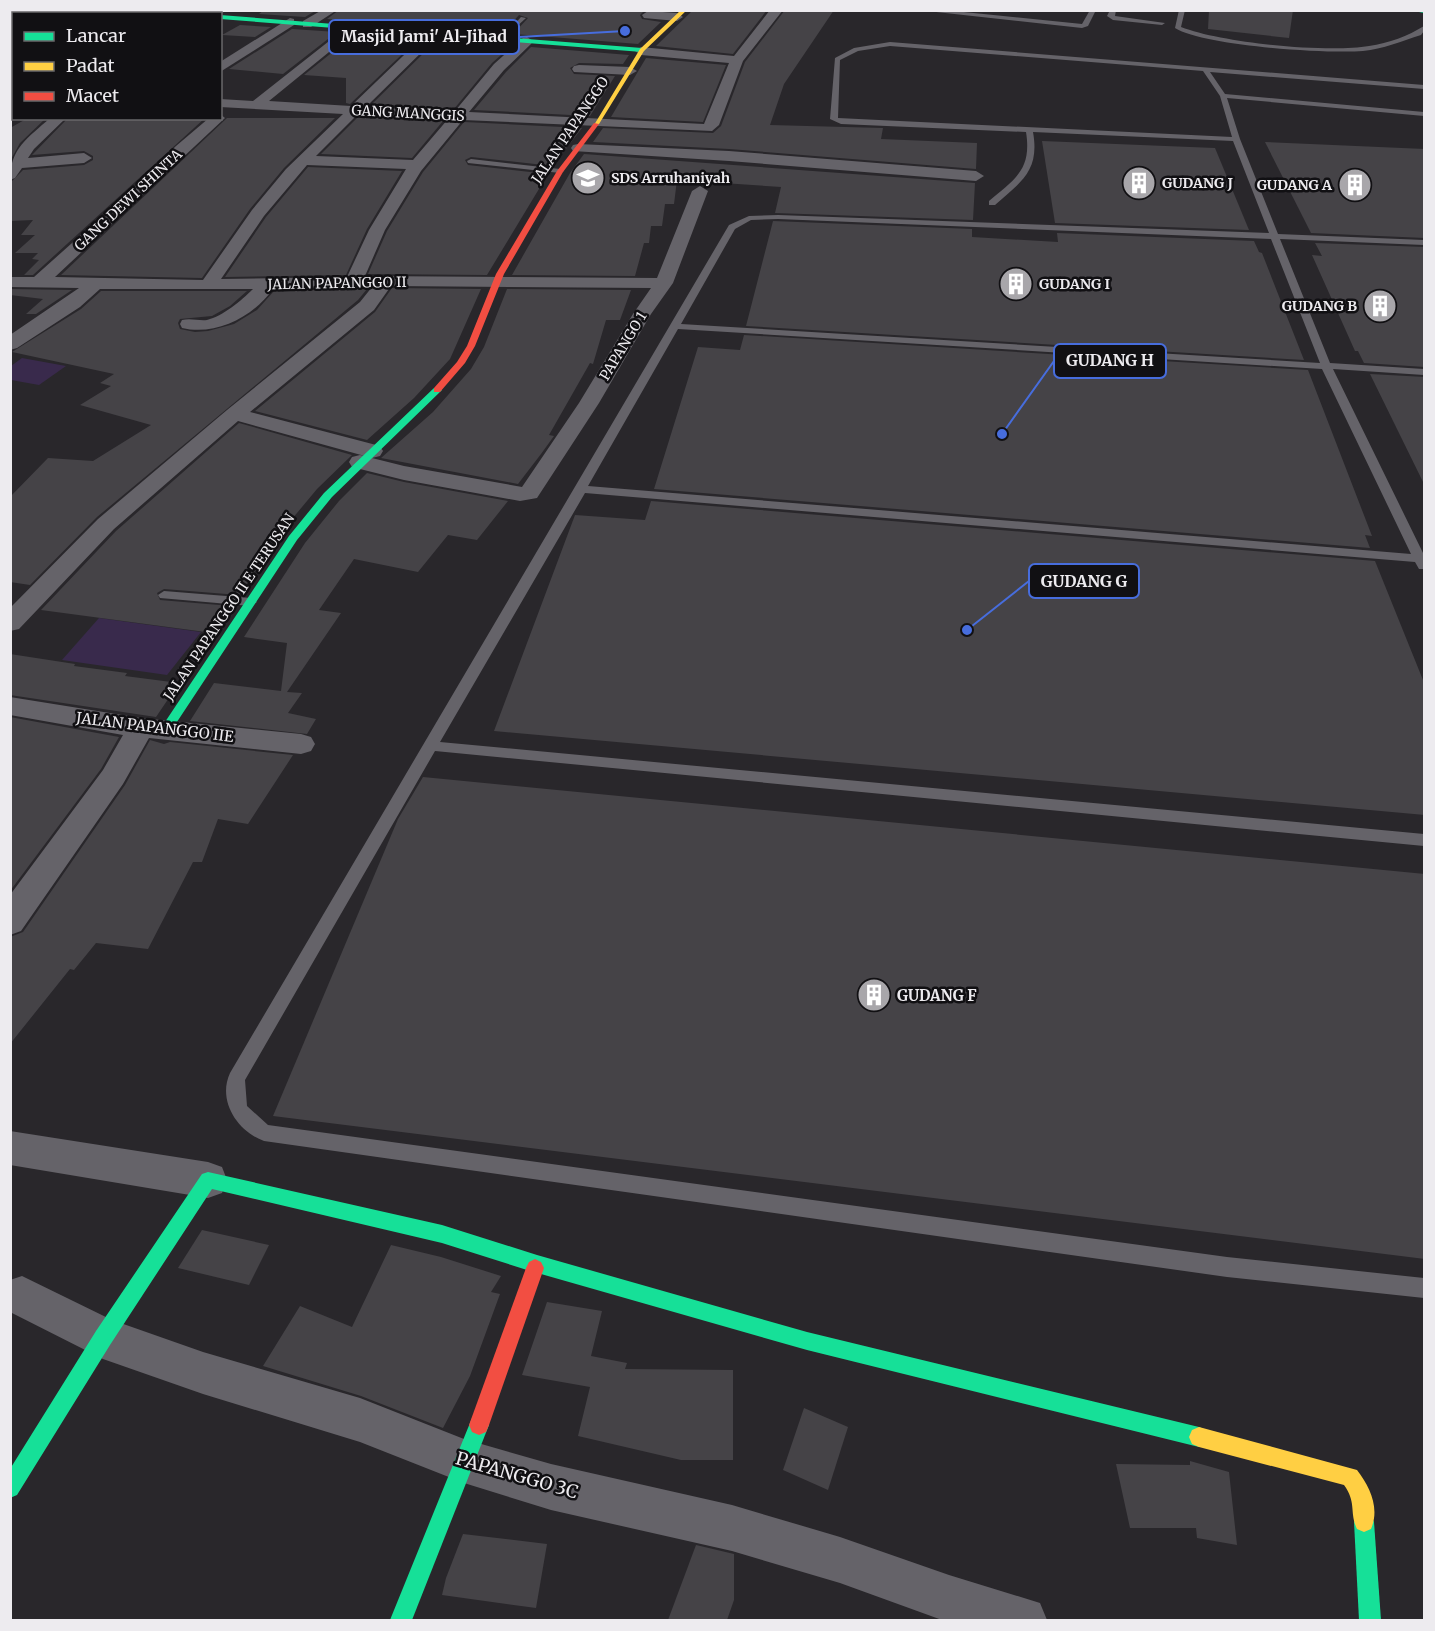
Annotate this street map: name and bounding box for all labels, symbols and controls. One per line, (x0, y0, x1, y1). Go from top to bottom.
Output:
legend (12, 12, 222, 120)
callout: Masjid Jami' Al-Jihad (329, 20, 519, 54)
text: Lancar (66, 24, 126, 47)
text: Masjid Jami' Al-Jihad (341, 26, 507, 46)
text: Padat (66, 54, 115, 77)
street label: JALAN PAPANGGO (527, 73, 613, 188)
text: Macet (66, 84, 119, 107)
street label: GANG MANGGIS (351, 101, 465, 125)
street label: GANG DEWI SHINTA (70, 145, 186, 255)
school or university icon: SDS Arruhaniyah (570, 160, 606, 196)
building icon: GUDANG J (1121, 165, 1157, 201)
building icon: GUDANG A (1337, 167, 1373, 203)
place label: SDS Arruhaniyah (611, 169, 731, 187)
place label: GUDANG J (1162, 174, 1233, 192)
place label: GUDANG A (1257, 176, 1333, 194)
building icon: GUDANG I (998, 266, 1034, 302)
street label: JALAN PAPANGGO II (266, 273, 407, 293)
place label: GUDANG I (1039, 275, 1110, 293)
building icon: GUDANG B (1362, 288, 1398, 324)
place label: GUDANG B (1282, 297, 1357, 315)
street label: PAPANGO 1 (596, 308, 650, 384)
callout: GUDANG H (1054, 344, 1166, 378)
text: GUDANG H (1066, 350, 1154, 370)
street label: JALAN PAPANGGO II E TERUSAN (159, 510, 299, 705)
callout: GUDANG G (1029, 564, 1139, 598)
text: GUDANG G (1041, 571, 1128, 591)
street label: JALAN PAPANGGO IIE (74, 708, 235, 746)
building icon: GUDANG F (856, 977, 892, 1013)
place label: GUDANG F (897, 986, 977, 1005)
street label: PAPANGGO 3C (453, 1447, 581, 1504)

